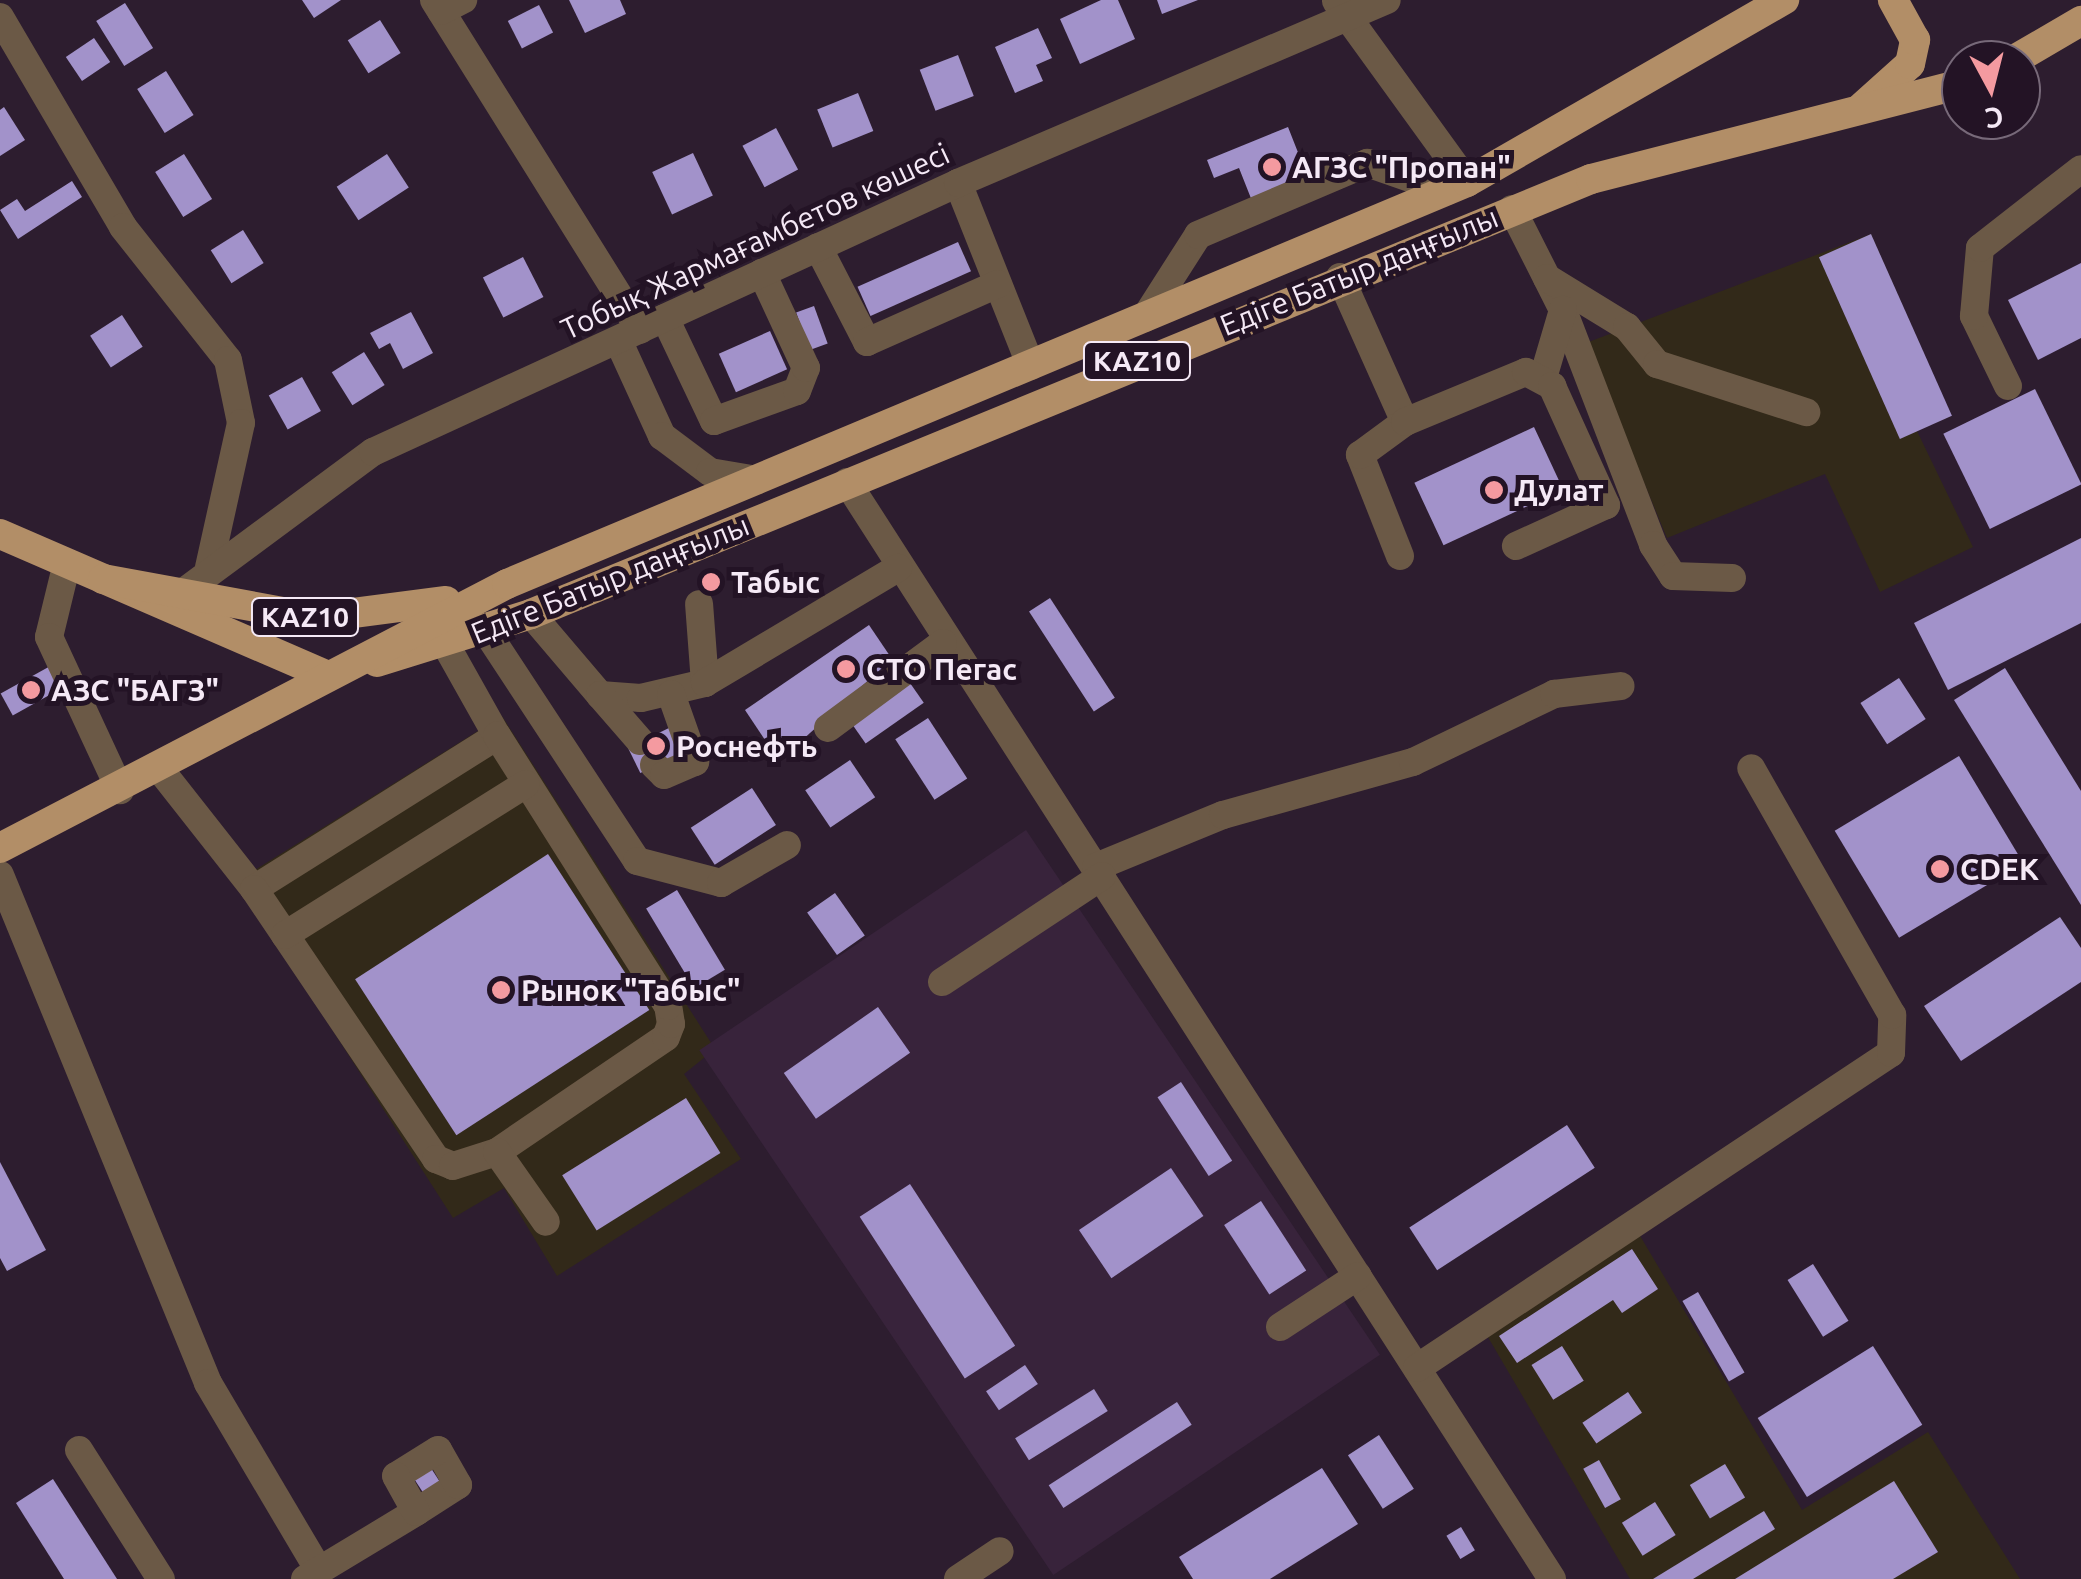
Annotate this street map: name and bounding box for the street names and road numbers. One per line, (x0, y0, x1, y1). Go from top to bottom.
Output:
street label: Тобық Жармағамбетов көшесі (555, 135, 955, 347)
street label: Едіге Батыр даңғылы (1215, 199, 1503, 343)
road number: KAZ10 (1082, 338, 1192, 384)
street label: Едіге Батыр даңғылы (466, 507, 754, 651)
road number: KAZ10 (250, 594, 360, 640)

